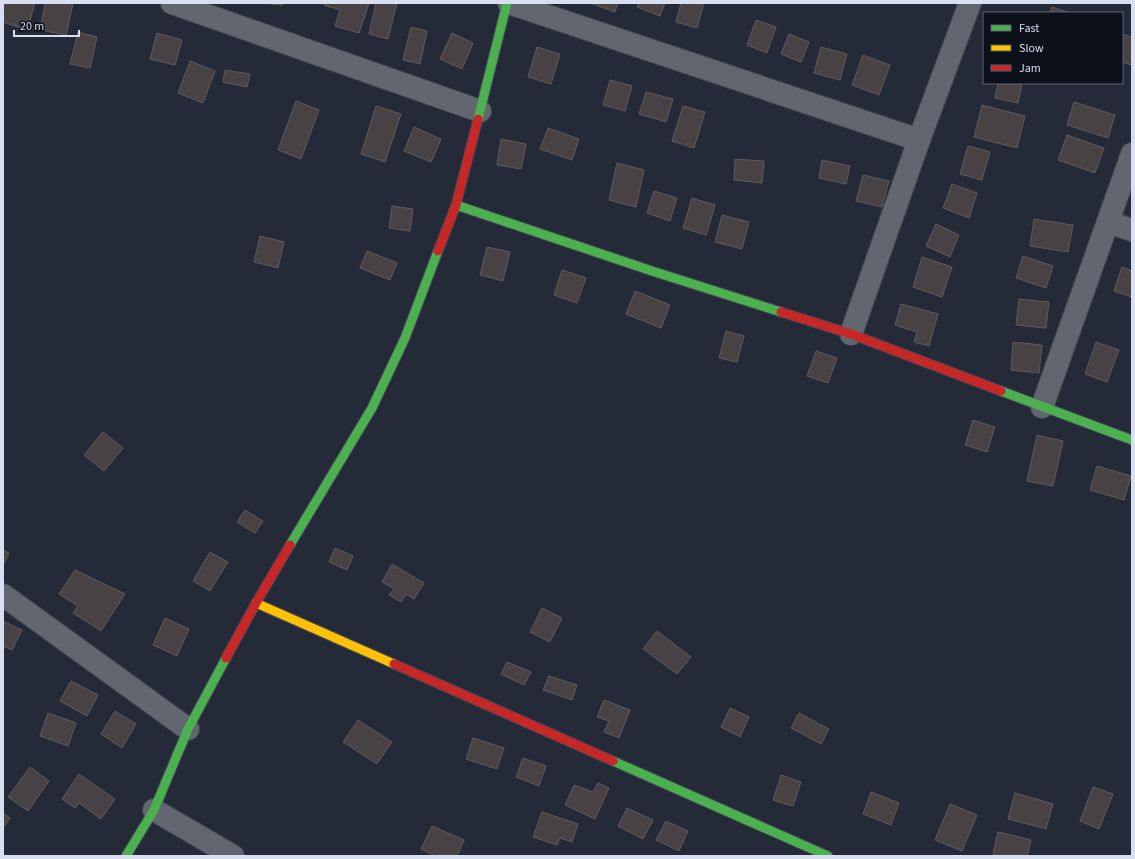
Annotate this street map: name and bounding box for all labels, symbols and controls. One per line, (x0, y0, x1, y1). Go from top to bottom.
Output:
scale bar (14, 12, 79, 38)
legend (983, 12, 1123, 84)
text: 20 m (20, 18, 44, 35)
text: Fast (1019, 20, 1039, 37)
text: Slow (1019, 40, 1044, 57)
text: Jam (1019, 60, 1041, 77)

